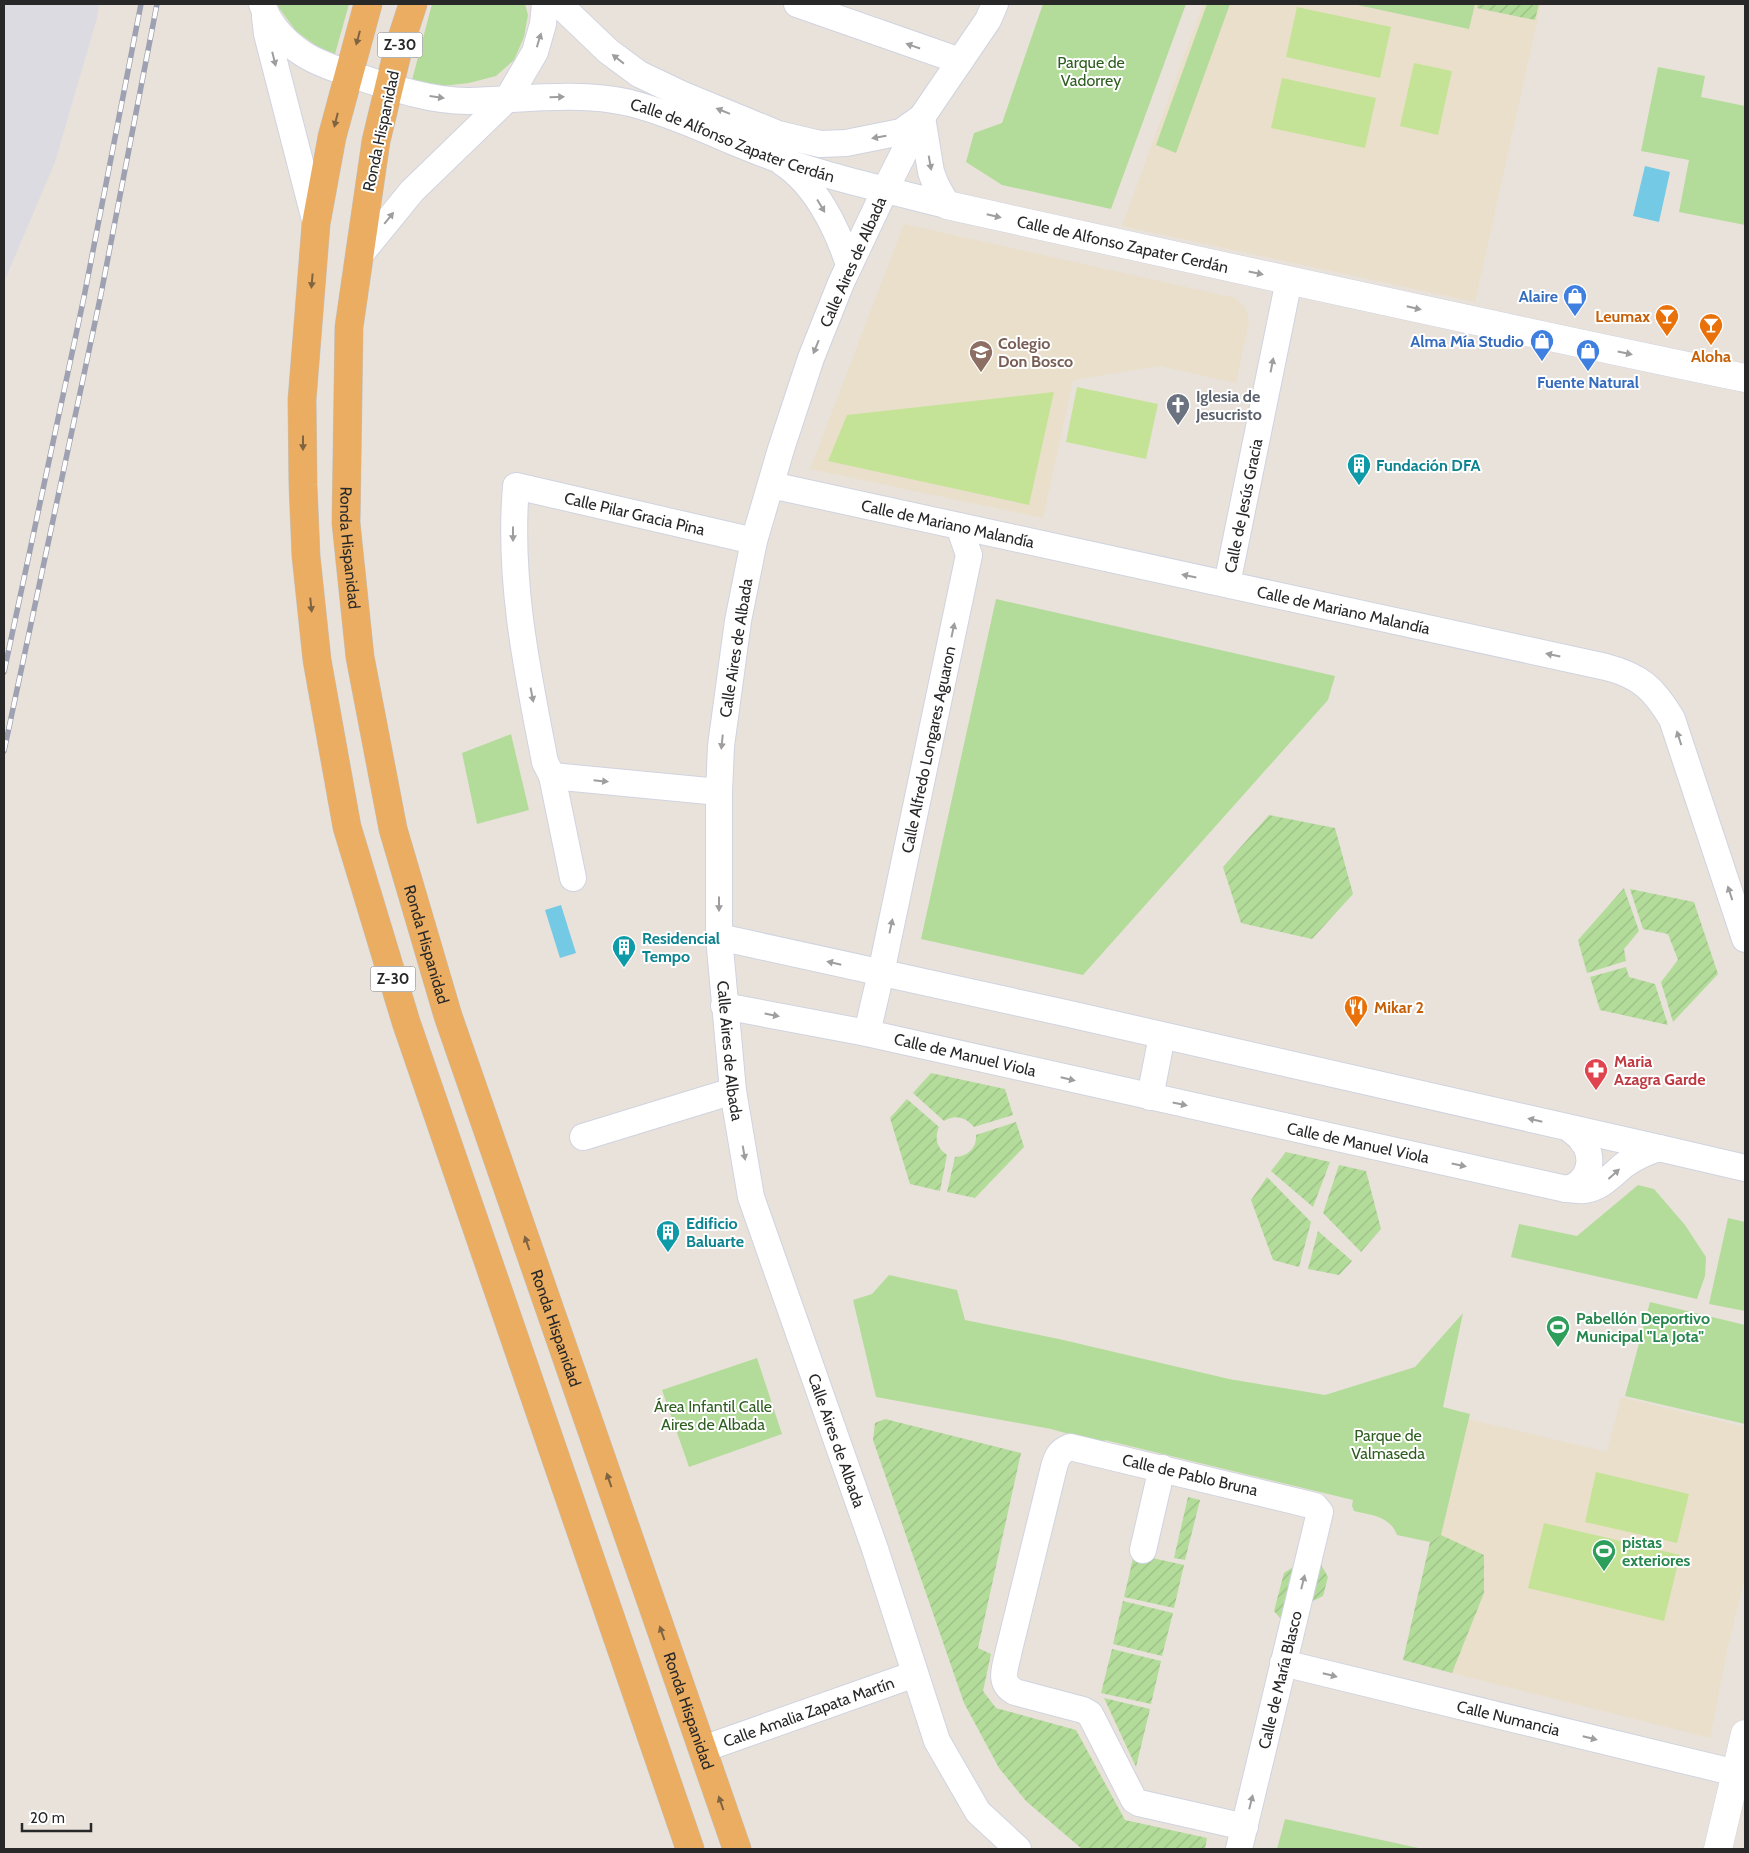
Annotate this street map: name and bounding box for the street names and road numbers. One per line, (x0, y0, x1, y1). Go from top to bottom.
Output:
road number: Z-30 (378, 32, 422, 58)
street label: Ronda Hispanidad (359, 69, 403, 193)
street label: Calle de Alfonso Zapater Cerdán (628, 94, 837, 186)
street label: Calle Aires de Albada (816, 194, 890, 330)
street label: Calle de Alfonso Zapater Cerdán (1015, 211, 1230, 277)
street label: Calle de Jesús Gracia (1220, 437, 1266, 574)
street label: Ronda Hispanidad (337, 486, 364, 610)
street label: Calle Pilar Gracia Pina (562, 488, 707, 539)
street label: Calle de Mariano Malandía (860, 495, 1036, 552)
street label: Calle Aires de Albada (716, 577, 756, 719)
street label: Calle de Mariano Malandía (1255, 582, 1432, 638)
street label: Calle Alfredo Longares Aguaron (897, 644, 959, 855)
street label: Ronda Hispanidad (400, 883, 453, 1006)
road number: Z-30 (370, 966, 416, 992)
street label: Calle Aires de Albada (714, 980, 747, 1122)
street label: Calle de Manuel Viola (892, 1029, 1038, 1081)
street label: Calle de Manuel Viola (1285, 1119, 1431, 1167)
street label: Ronda Hispanidad (527, 1267, 585, 1389)
street label: Calle Aires de Albada (804, 1371, 869, 1510)
street label: Calle de Pablo Bruna (1120, 1450, 1260, 1500)
street label: Calle de María Blasco (1254, 1609, 1305, 1751)
street label: Ronda Hispanidad (660, 1649, 718, 1772)
street label: Calle Amalia Zapata Martín (721, 1673, 897, 1751)
street label: Calle Numancia (1455, 1696, 1562, 1739)

